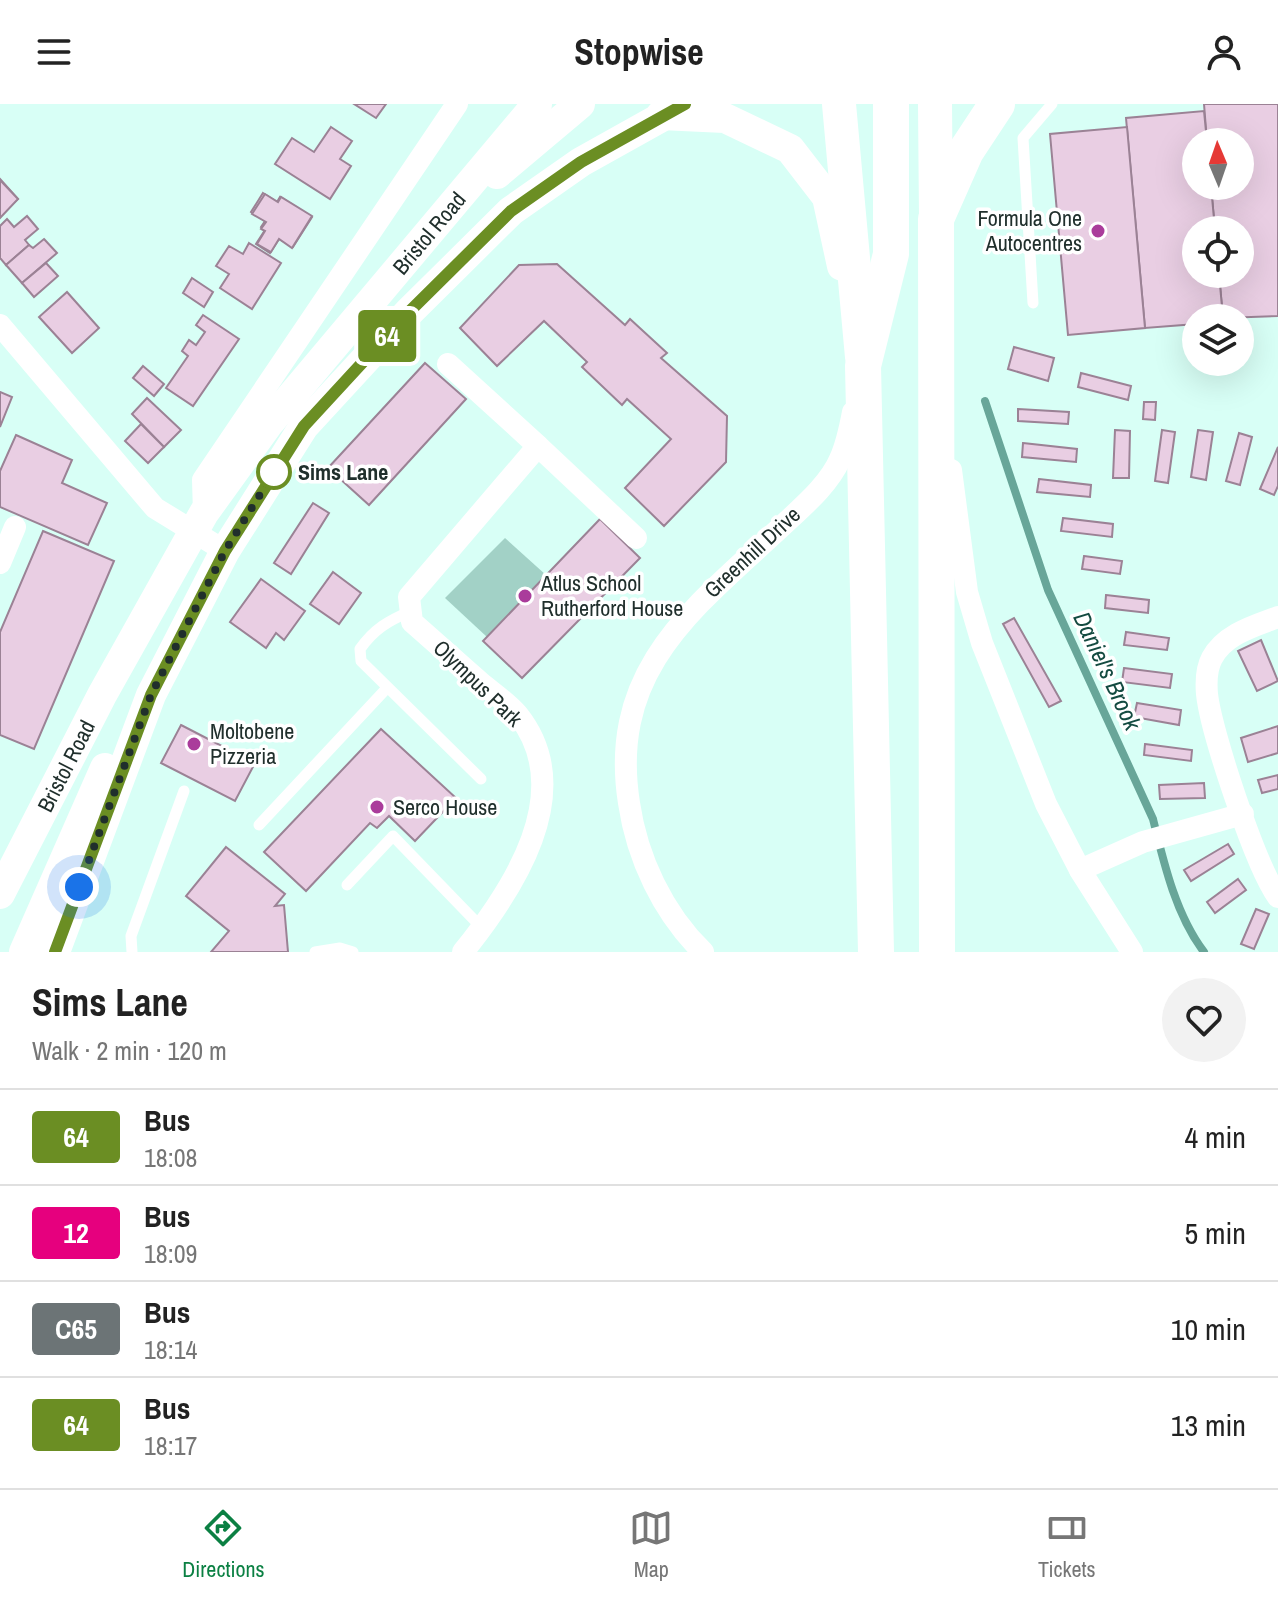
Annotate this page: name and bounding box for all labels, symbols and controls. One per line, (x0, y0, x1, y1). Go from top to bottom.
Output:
text: Stopwise (574, 28, 704, 76)
icon: menu (32, 30, 76, 74)
icon: person (1202, 30, 1246, 74)
north arrow (1182, 128, 1254, 200)
map controls (1182, 128, 1254, 376)
street label: Bristol Road (386, 185, 472, 281)
place label: Formula One Autocentres (978, 203, 1082, 258)
button: locate (1182, 216, 1254, 288)
marker: Formula One Autocentres (1089, 222, 1107, 240)
button: layers (1182, 304, 1254, 376)
line badge: 64 (351, 310, 423, 362)
text: 64 (374, 317, 400, 355)
marker: Sims Lane (257, 455, 291, 489)
place label: Sims Lane (298, 457, 388, 487)
street label: Greenhill Drive (697, 500, 807, 604)
place label: Atlus School Rutherford House (540, 568, 683, 623)
marker: Atlus School Rutherford House (516, 587, 534, 605)
water label: Daniel's Brook (1066, 606, 1150, 736)
street label: Olympus Park (427, 633, 530, 734)
street label: Bristol Road (30, 715, 102, 817)
place label: Moltobene Pizzeria (210, 716, 294, 771)
marker: Moltobene Pizzeria (185, 735, 203, 753)
place label: Serco House (393, 792, 497, 822)
marker: Serco House (368, 798, 386, 816)
your location (59, 867, 99, 907)
text: Sims Lane (32, 977, 188, 1028)
button: heart (1162, 978, 1246, 1062)
text: Walk · 2 min · 120 m (32, 1033, 227, 1068)
text: Bus (144, 1100, 190, 1140)
text: 4 min (1184, 1117, 1246, 1157)
text: 64 (63, 1118, 89, 1156)
text: 18:08 (144, 1140, 197, 1175)
text: Bus (144, 1196, 190, 1236)
text: 5 min (1184, 1213, 1246, 1253)
text: 12 (63, 1214, 89, 1252)
text: 18:09 (144, 1236, 197, 1271)
text: Bus (144, 1292, 190, 1332)
text: 10 min (1171, 1309, 1246, 1349)
text: C65 (55, 1310, 97, 1348)
text: 18:14 (144, 1332, 197, 1367)
text: Bus (144, 1388, 190, 1428)
text: 13 min (1171, 1405, 1246, 1445)
text: 64 (63, 1406, 89, 1444)
text: 18:17 (144, 1428, 197, 1463)
tab: Directions (182, 1506, 265, 1584)
tab: Map (629, 1506, 673, 1584)
tab: Tickets (1038, 1506, 1096, 1584)

